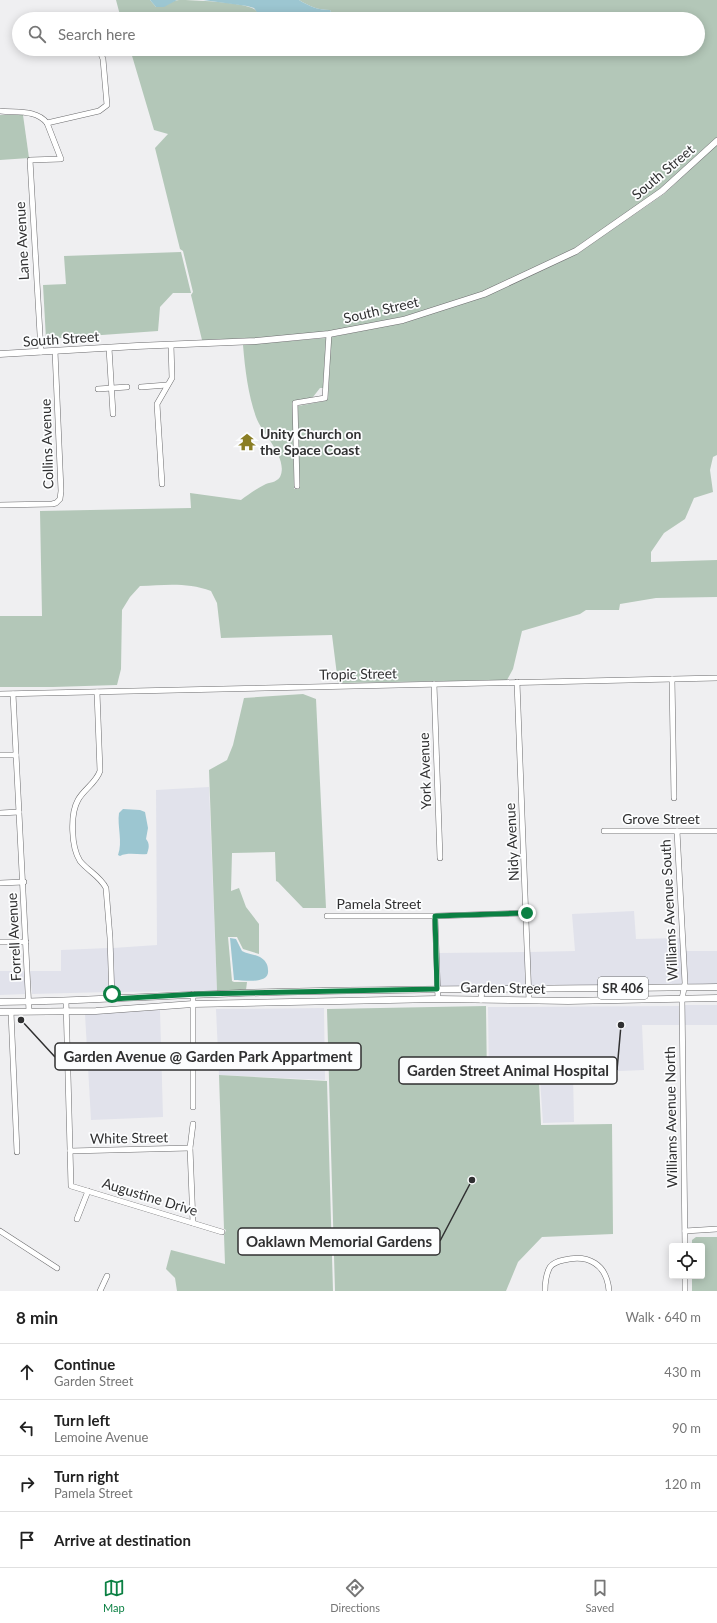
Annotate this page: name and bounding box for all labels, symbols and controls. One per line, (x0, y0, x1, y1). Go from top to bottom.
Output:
search box (12, 12, 705, 56)
icon: search (26, 23, 48, 45)
text: Search here (58, 25, 135, 43)
street label: South Street (628, 140, 697, 203)
street label: Lane Avenue (11, 201, 32, 281)
street label: South Street (342, 293, 420, 326)
street label: South Street (22, 327, 100, 350)
street label: Collins Avenue (36, 399, 57, 490)
place label: Unity Church on the Space Coast (260, 425, 361, 458)
temple icon: Unity Church on the Space Coast (237, 432, 257, 452)
street label: Tropic Street (319, 664, 397, 683)
street label: York Avenue (415, 732, 434, 810)
street label: Nidy Avenue (501, 803, 522, 881)
street label: Grove Street (622, 810, 700, 827)
street label: Williams Avenue South (656, 839, 681, 981)
street label: Forrell Avenue (3, 892, 24, 982)
street label: Pamela Street (337, 895, 421, 912)
route end (518, 904, 536, 922)
road number: SR 406 (598, 977, 648, 999)
street label: Garden Street (460, 978, 546, 997)
route start (103, 985, 121, 1003)
callout: Garden Avenue @ Garden Park Appartment (55, 1043, 361, 1070)
street label: Williams Avenue North (661, 1046, 680, 1188)
text: Garden Avenue @ Garden Park Appartment (63, 1047, 353, 1065)
callout: Garden Street Animal Hospital (399, 1057, 617, 1084)
text: Garden Street Animal Hospital (407, 1061, 609, 1079)
street label: White Street (90, 1128, 168, 1147)
street label: Augustine Drive (100, 1174, 200, 1219)
callout: Oaklawn Memorial Gardens (238, 1228, 440, 1255)
text: Oaklawn Memorial Gardens (246, 1232, 432, 1250)
map controls (669, 1243, 705, 1279)
button: locate (669, 1243, 705, 1279)
text: 8 min (16, 1307, 58, 1328)
text: Walk · 640 m (625, 1309, 701, 1325)
text: Continue (54, 1355, 115, 1373)
icon: ahead (16, 1361, 38, 1383)
text: 430 m (664, 1364, 701, 1380)
text: Garden Street (54, 1373, 133, 1389)
text: Turn left (54, 1411, 110, 1429)
icon: left (16, 1417, 38, 1439)
text: 90 m (672, 1420, 701, 1436)
text: Lemoine Avenue (54, 1429, 148, 1445)
text: Turn right (54, 1467, 119, 1485)
icon: right (16, 1473, 38, 1495)
text: 120 m (664, 1476, 701, 1492)
text: Pamela Street (54, 1485, 133, 1501)
icon: arrive (16, 1529, 38, 1551)
text: Arrive at destination (54, 1531, 191, 1549)
tab: Map (103, 1577, 125, 1614)
tab: Directions (330, 1577, 380, 1614)
tab: Saved (585, 1577, 614, 1614)

